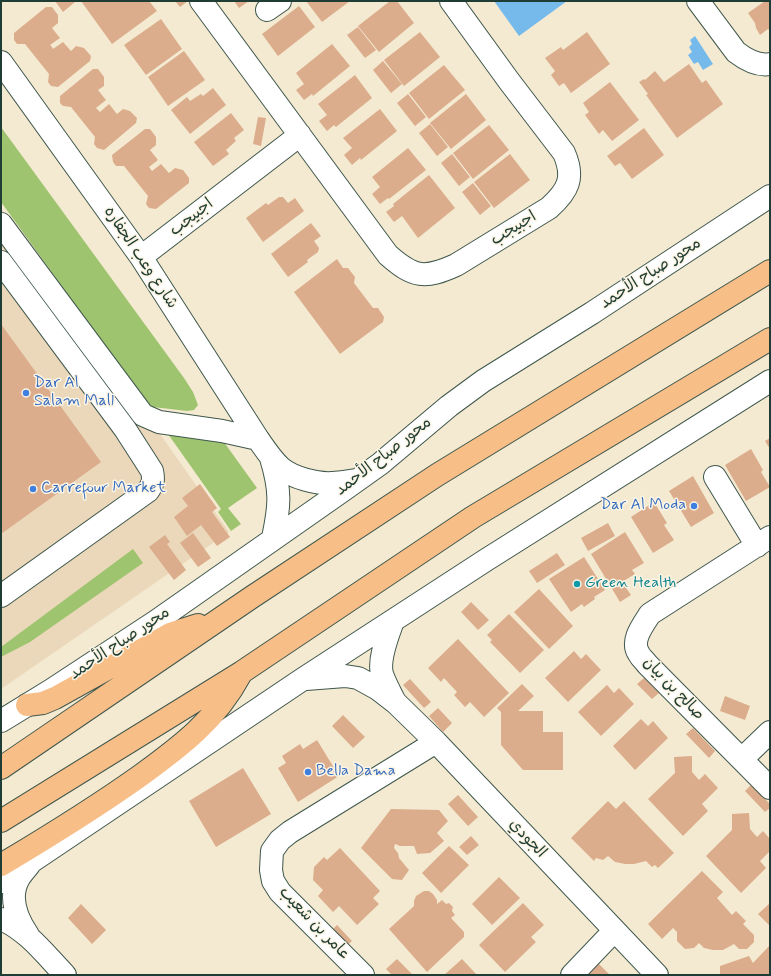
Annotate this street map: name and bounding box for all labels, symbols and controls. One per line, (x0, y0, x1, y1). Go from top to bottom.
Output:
street label: اجبيجب (166, 195, 218, 241)
street label: شارع وعب الجفاره (99, 203, 181, 313)
street label: اجبيجب (488, 208, 540, 250)
street label: محور صباح الأحمد (597, 234, 705, 314)
place label: Dar Al Salam Mall (34, 374, 114, 412)
marker: Dar Al Salam Mall (21, 388, 31, 398)
street label: محور صباح الأحمد (332, 414, 436, 500)
place label: Carrefour Market (41, 479, 166, 499)
marker: Carrefour Market (28, 484, 38, 494)
place label: Dar Al Moda (600, 496, 686, 516)
marker: Dar Al Moda (689, 501, 699, 511)
place label: Green Health (585, 574, 676, 594)
marker: Green Health (572, 579, 582, 589)
street label: محور صباح الأحمد (66, 603, 174, 685)
street label: صالح بن بيان (638, 653, 708, 725)
place label: Bella Dama (316, 762, 396, 782)
marker: Bella Dama (303, 767, 313, 777)
street label: الجودي (504, 816, 550, 862)
street label: عامر بن شعيب (274, 883, 354, 965)

